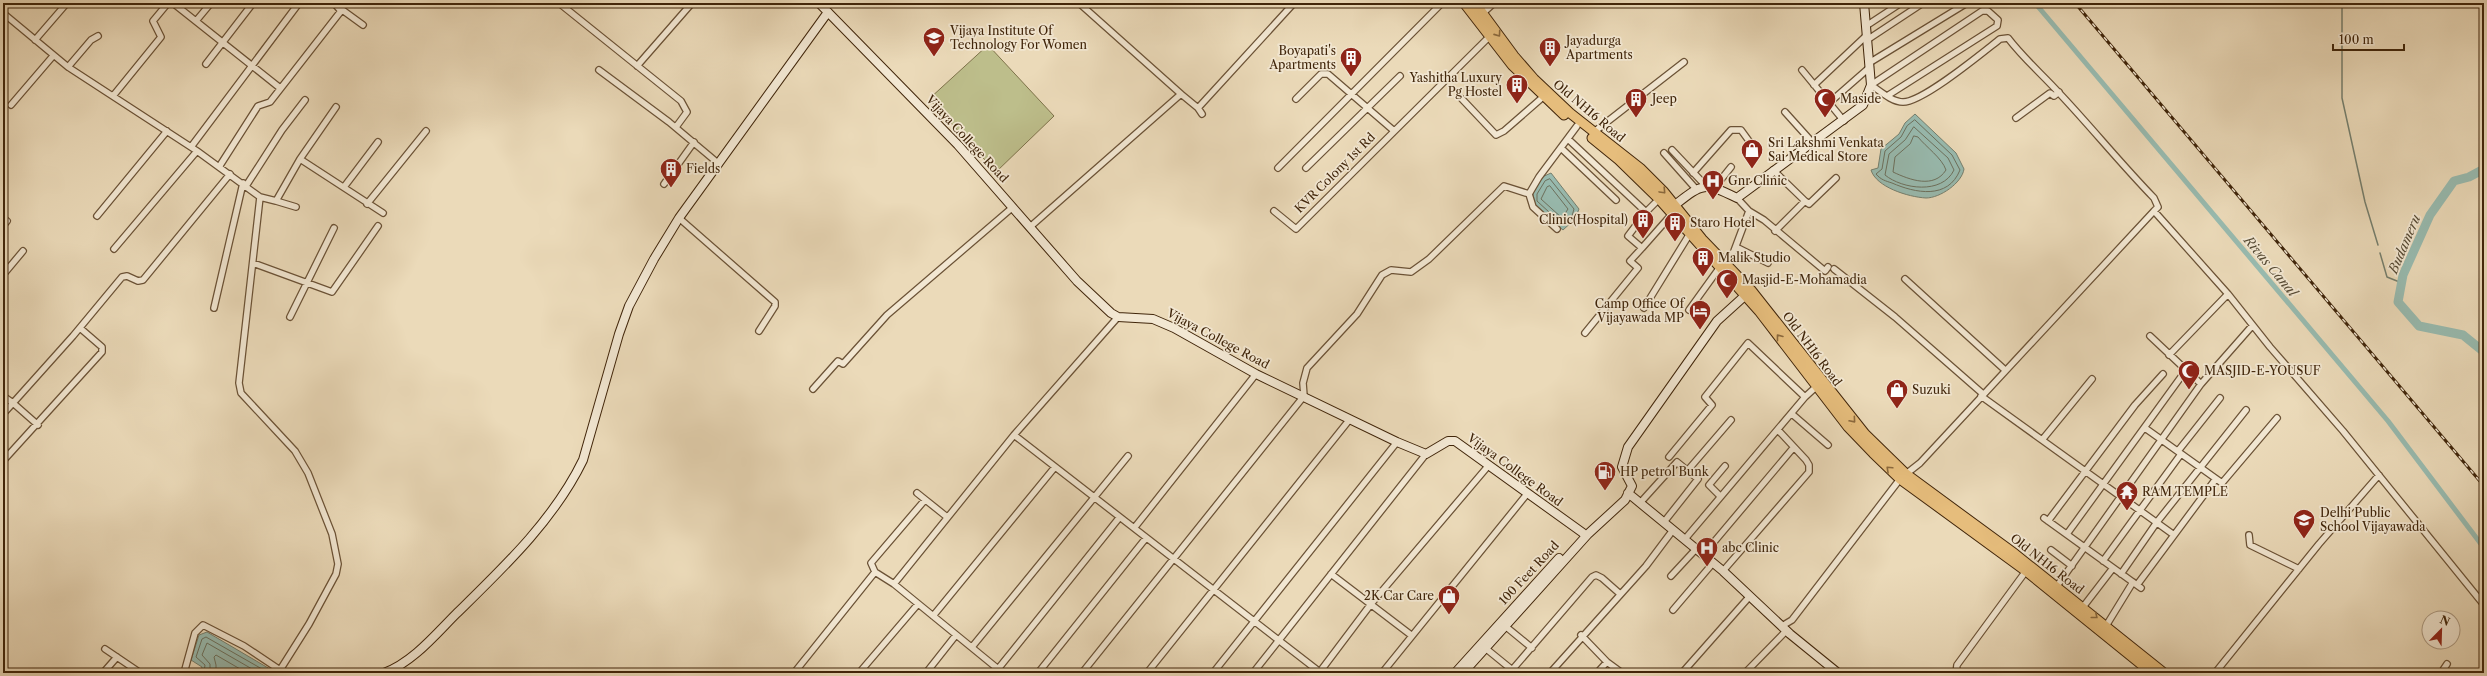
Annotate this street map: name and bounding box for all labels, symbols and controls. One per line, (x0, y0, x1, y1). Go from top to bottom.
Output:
place label: Vijaya Institute Of Technology For Women (949, 23, 1088, 52)
school or university icon: Vijaya Institute Of Technology For Women (921, 25, 947, 58)
scale bar (2333, 26, 2404, 52)
one-way arrow (1493, 30, 1500, 37)
text: 100 m (2339, 32, 2374, 47)
place label: Jayadurga Apartments (1564, 33, 1633, 62)
building icon: Jayadurga Apartments (1537, 35, 1563, 68)
place label: Boyapati's Apartments (1268, 43, 1336, 72)
building icon: Boyapati's Apartments (1338, 45, 1364, 78)
place label: Yashitha Luxury Pg Hostel (1408, 70, 1502, 99)
building icon: Yashitha Luxury Pg Hostel (1504, 72, 1530, 105)
street label: Old NH16 Road (1550, 76, 1629, 145)
building icon: Jeep (1623, 86, 1649, 119)
mosque icon: Maside (1812, 86, 1838, 119)
street label: Vijaya College Road (922, 91, 1012, 186)
place label: Jeep (1650, 91, 1677, 106)
place label: Maside (1840, 91, 1882, 106)
street label: KVR Colony 1st Rd (1291, 129, 1378, 216)
place label: Sri Lakshmi Venkata Sai Medical Store (1768, 135, 1885, 164)
shop icon: Sri Lakshmi Venkata Sai Medical Store (1739, 137, 1765, 170)
building icon: Fields (658, 156, 684, 189)
place label: Fields (686, 161, 720, 176)
hospital icon: Gnr Clinic (1700, 168, 1726, 201)
place label: Gnr Clinic (1728, 173, 1787, 188)
one-way arrow (1658, 186, 1665, 194)
building icon: Clinic(Hospital) (1630, 207, 1656, 240)
building icon: Staro Hotel (1662, 210, 1688, 243)
place label: Clinic(Hospital) (1539, 212, 1628, 227)
water label: Budameru (2384, 212, 2424, 277)
place label: Staro Hotel (1690, 215, 1756, 230)
water label: Rivas Canal (2240, 232, 2302, 301)
building icon: Malik Studio (1690, 245, 1716, 278)
place label: Malik Studio (1718, 250, 1791, 265)
mosque icon: Masjid-E-Mohamadia (1714, 267, 1740, 300)
place label: Masjid-E-Mohamadia (1742, 272, 1867, 287)
place label: Camp Office Of Vijayawada MP (1595, 296, 1686, 325)
hotel icon: Camp Office Of Vijayawada MP (1687, 298, 1713, 331)
street label: Vijaya College Road (1164, 305, 1273, 372)
street label: Old NH16 Road (1780, 309, 1846, 389)
one-way arrow (1777, 335, 1784, 342)
mosque icon: MASJID-E-YOUSUF (2176, 358, 2202, 391)
place label: MASJID-E-YOUSUF (2204, 363, 2321, 378)
shop icon: Suzuki (1884, 377, 1910, 410)
place label: Suzuki (1912, 382, 1951, 397)
one-way arrow (1848, 415, 1855, 423)
street label: Vijaya College Road (1464, 429, 1566, 510)
fuel station icon: HP petrol Bunk (1592, 459, 1618, 492)
place label: HP petrol Bunk (1620, 464, 1710, 479)
one-way arrow (1887, 466, 1894, 473)
temple icon: RAM TEMPLE (2114, 479, 2140, 512)
place label: RAM TEMPLE (2142, 484, 2228, 499)
place label: Delhi Public School Vijayawada (2320, 505, 2426, 534)
school or university icon: Delhi Public School Vijayawada (2291, 507, 2317, 540)
street label: Old NH16 Road (2008, 530, 2088, 597)
hospital icon: abc Clinic (1694, 535, 1720, 568)
street label: 100 Feet Road (1495, 537, 1562, 608)
place label: abc Clinic (1722, 540, 1779, 555)
shop icon: 2K Car Care (1436, 583, 1462, 616)
place label: 2K Car Care (1364, 588, 1434, 603)
north arrow (2421, 610, 2461, 650)
one-way arrow (2090, 612, 2097, 619)
text: N (2438, 612, 2452, 629)

